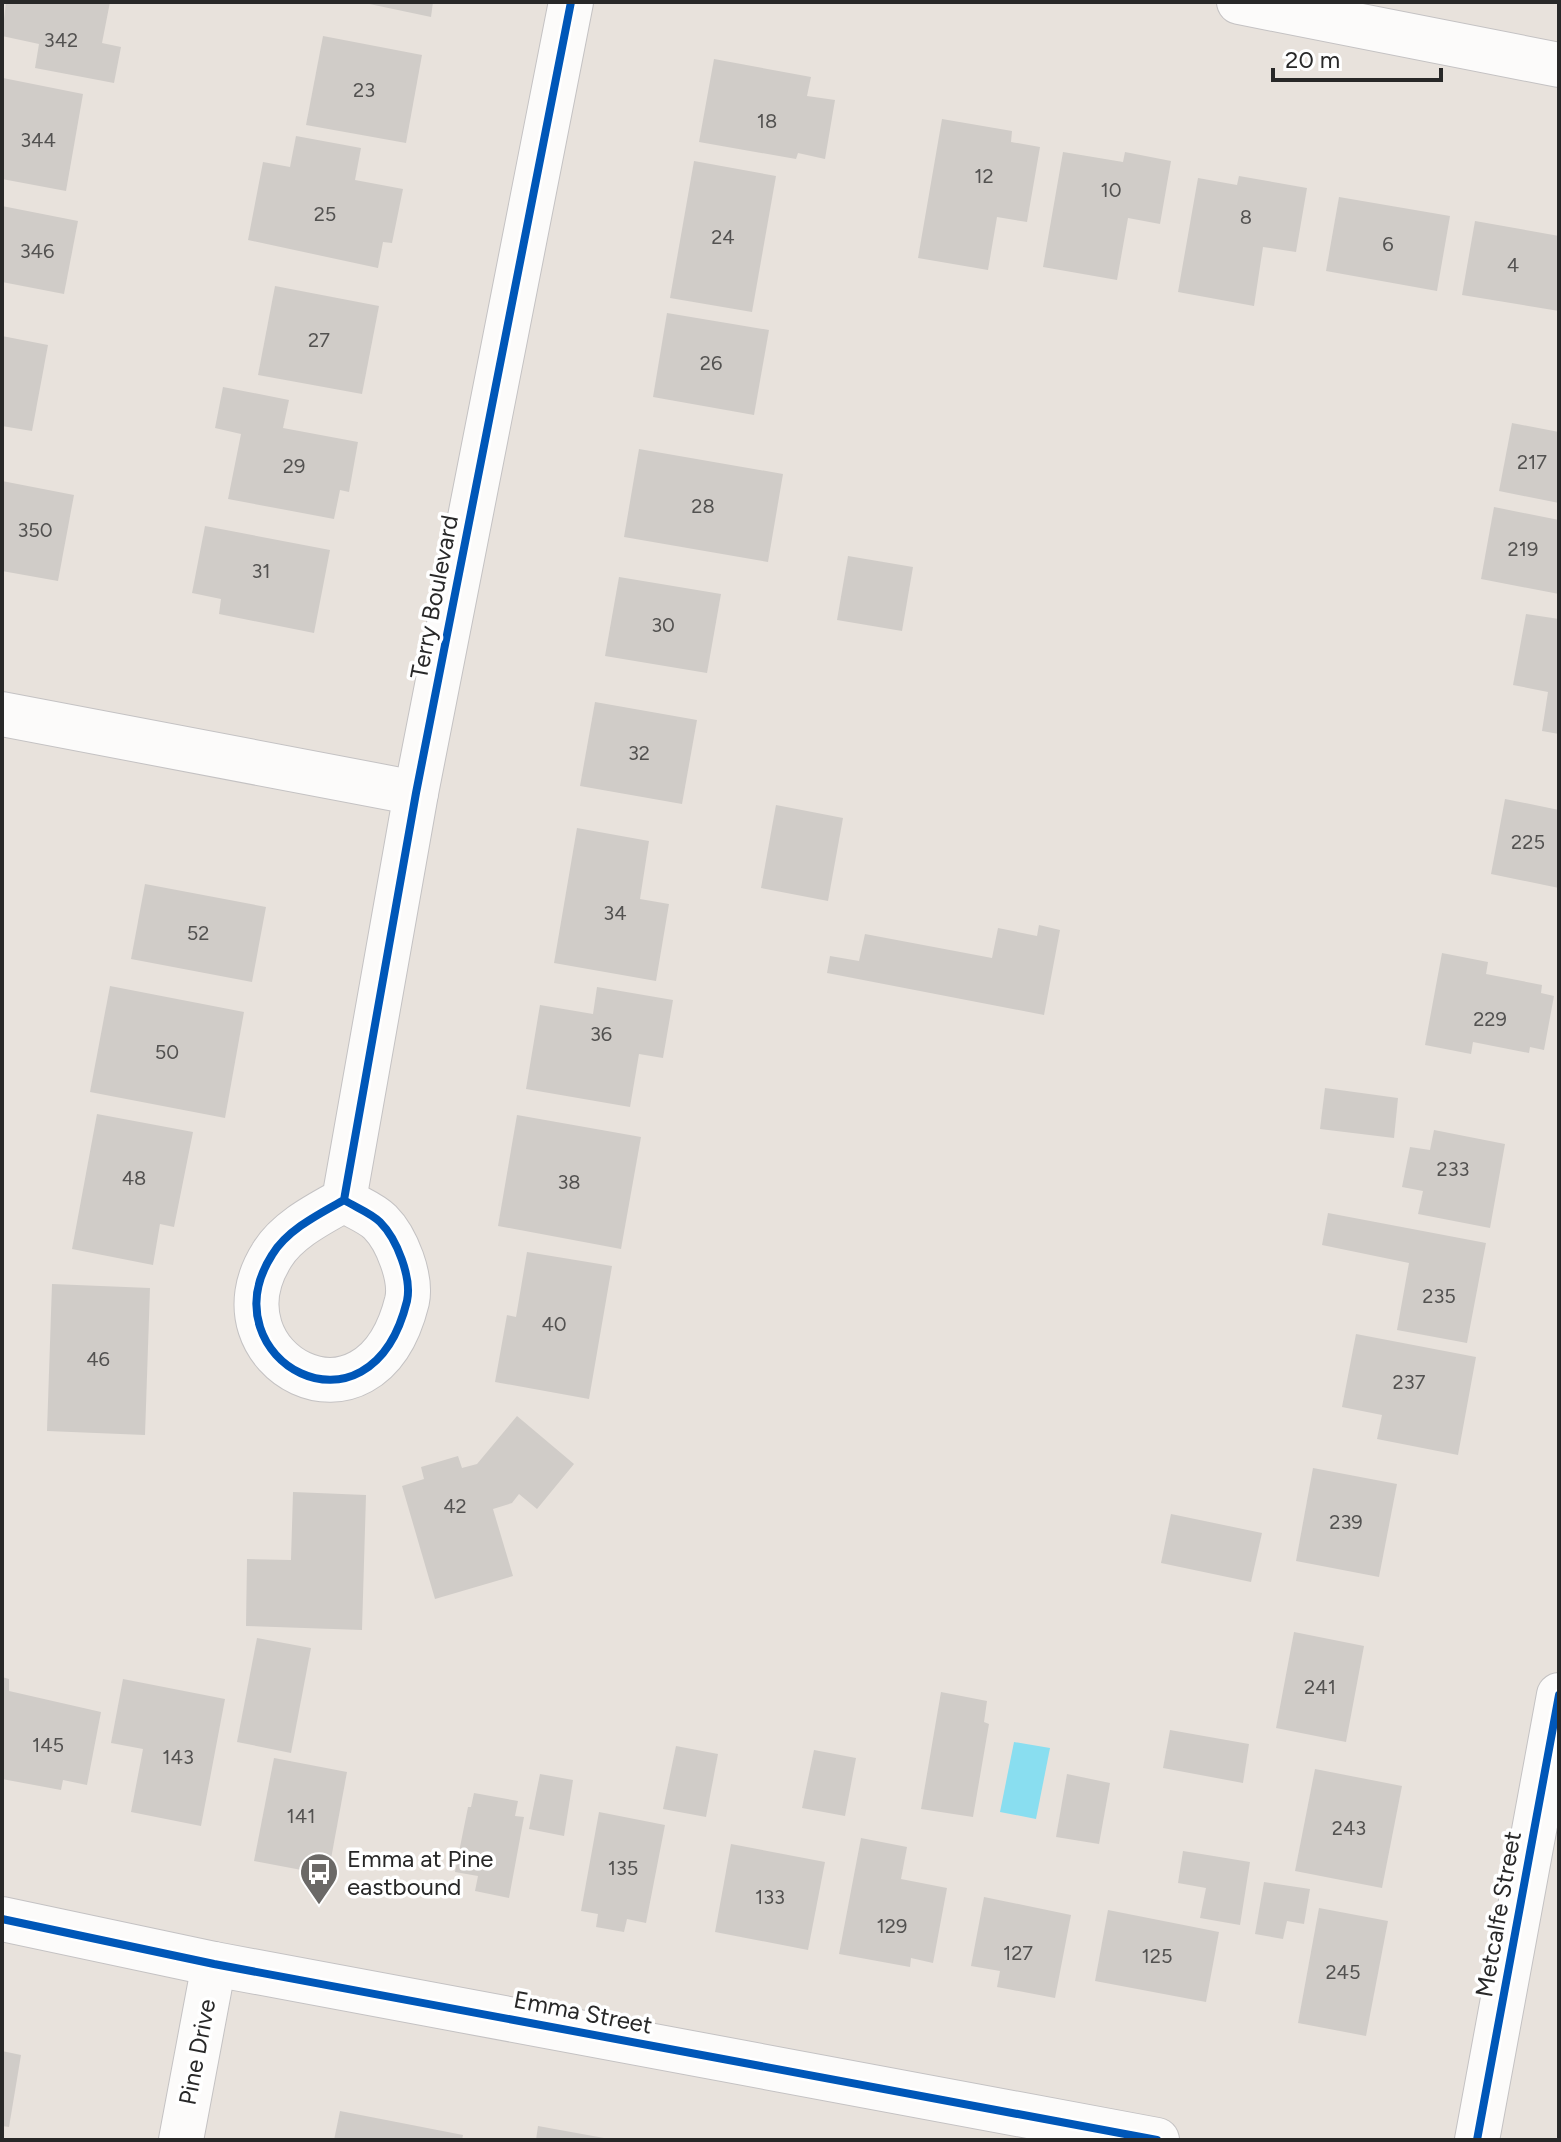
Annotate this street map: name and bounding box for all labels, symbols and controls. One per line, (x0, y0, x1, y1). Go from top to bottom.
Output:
house number: 342 (44, 28, 78, 52)
scale bar (1273, 32, 1441, 82)
text: 20 m (1285, 45, 1340, 74)
house number: 23 (353, 78, 375, 102)
house number: 18 (757, 109, 777, 133)
house number: 344 (20, 128, 56, 152)
house number: 12 (974, 164, 994, 188)
house number: 10 (1100, 178, 1122, 202)
house number: 25 (314, 202, 336, 226)
house number: 8 (1240, 205, 1252, 229)
house number: 24 (711, 225, 735, 249)
house number: 6 (1382, 232, 1394, 256)
house number: 346 (20, 239, 54, 263)
house number: 4 (1507, 253, 1519, 277)
house number: 27 (308, 328, 330, 352)
house number: 26 (700, 351, 722, 375)
house number: 217 (1517, 450, 1547, 474)
house number: 29 (283, 454, 305, 478)
house number: 28 (691, 494, 715, 518)
street label: Terry Boulevard (404, 513, 464, 681)
house number: 350 (17, 518, 53, 542)
house number: 219 (1508, 537, 1538, 561)
house number: 31 (251, 559, 271, 583)
house number: 30 (651, 613, 675, 637)
house number: 32 (628, 741, 650, 765)
house number: 225 (1511, 830, 1545, 854)
house number: 34 (603, 901, 627, 925)
house number: 52 (187, 921, 209, 945)
house number: 229 (1473, 1007, 1507, 1031)
house number: 36 (590, 1022, 612, 1046)
house number: 50 (155, 1040, 179, 1064)
house number: 233 (1437, 1157, 1469, 1181)
house number: 48 (122, 1166, 146, 1190)
house number: 38 (557, 1170, 581, 1194)
house number: 235 (1422, 1284, 1456, 1308)
house number: 40 (541, 1312, 567, 1336)
house number: 46 (86, 1347, 110, 1371)
house number: 237 (1393, 1370, 1426, 1394)
house number: 42 (443, 1494, 467, 1518)
house number: 239 (1329, 1510, 1363, 1534)
house number: 241 (1304, 1675, 1336, 1699)
house number: 145 (32, 1733, 64, 1757)
house number: 143 (162, 1745, 194, 1769)
house number: 141 (287, 1804, 315, 1828)
house number: 243 (1332, 1816, 1366, 1840)
street label: Metcalfe Street (1469, 1829, 1527, 1999)
place label: Emma at Pine eastbound (347, 1844, 493, 1901)
bus stop icon: Emma at Pine eastbound (298, 1851, 340, 1906)
house number: 135 (608, 1856, 638, 1880)
house number: 133 (755, 1885, 785, 1909)
house number: 129 (877, 1914, 907, 1938)
house number: 127 (1003, 1941, 1033, 1965)
house number: 125 (1142, 1944, 1172, 1968)
house number: 245 (1325, 1960, 1361, 1984)
street label: Emma Street (511, 1984, 655, 2040)
street label: Pine Drive (173, 1997, 221, 2107)

